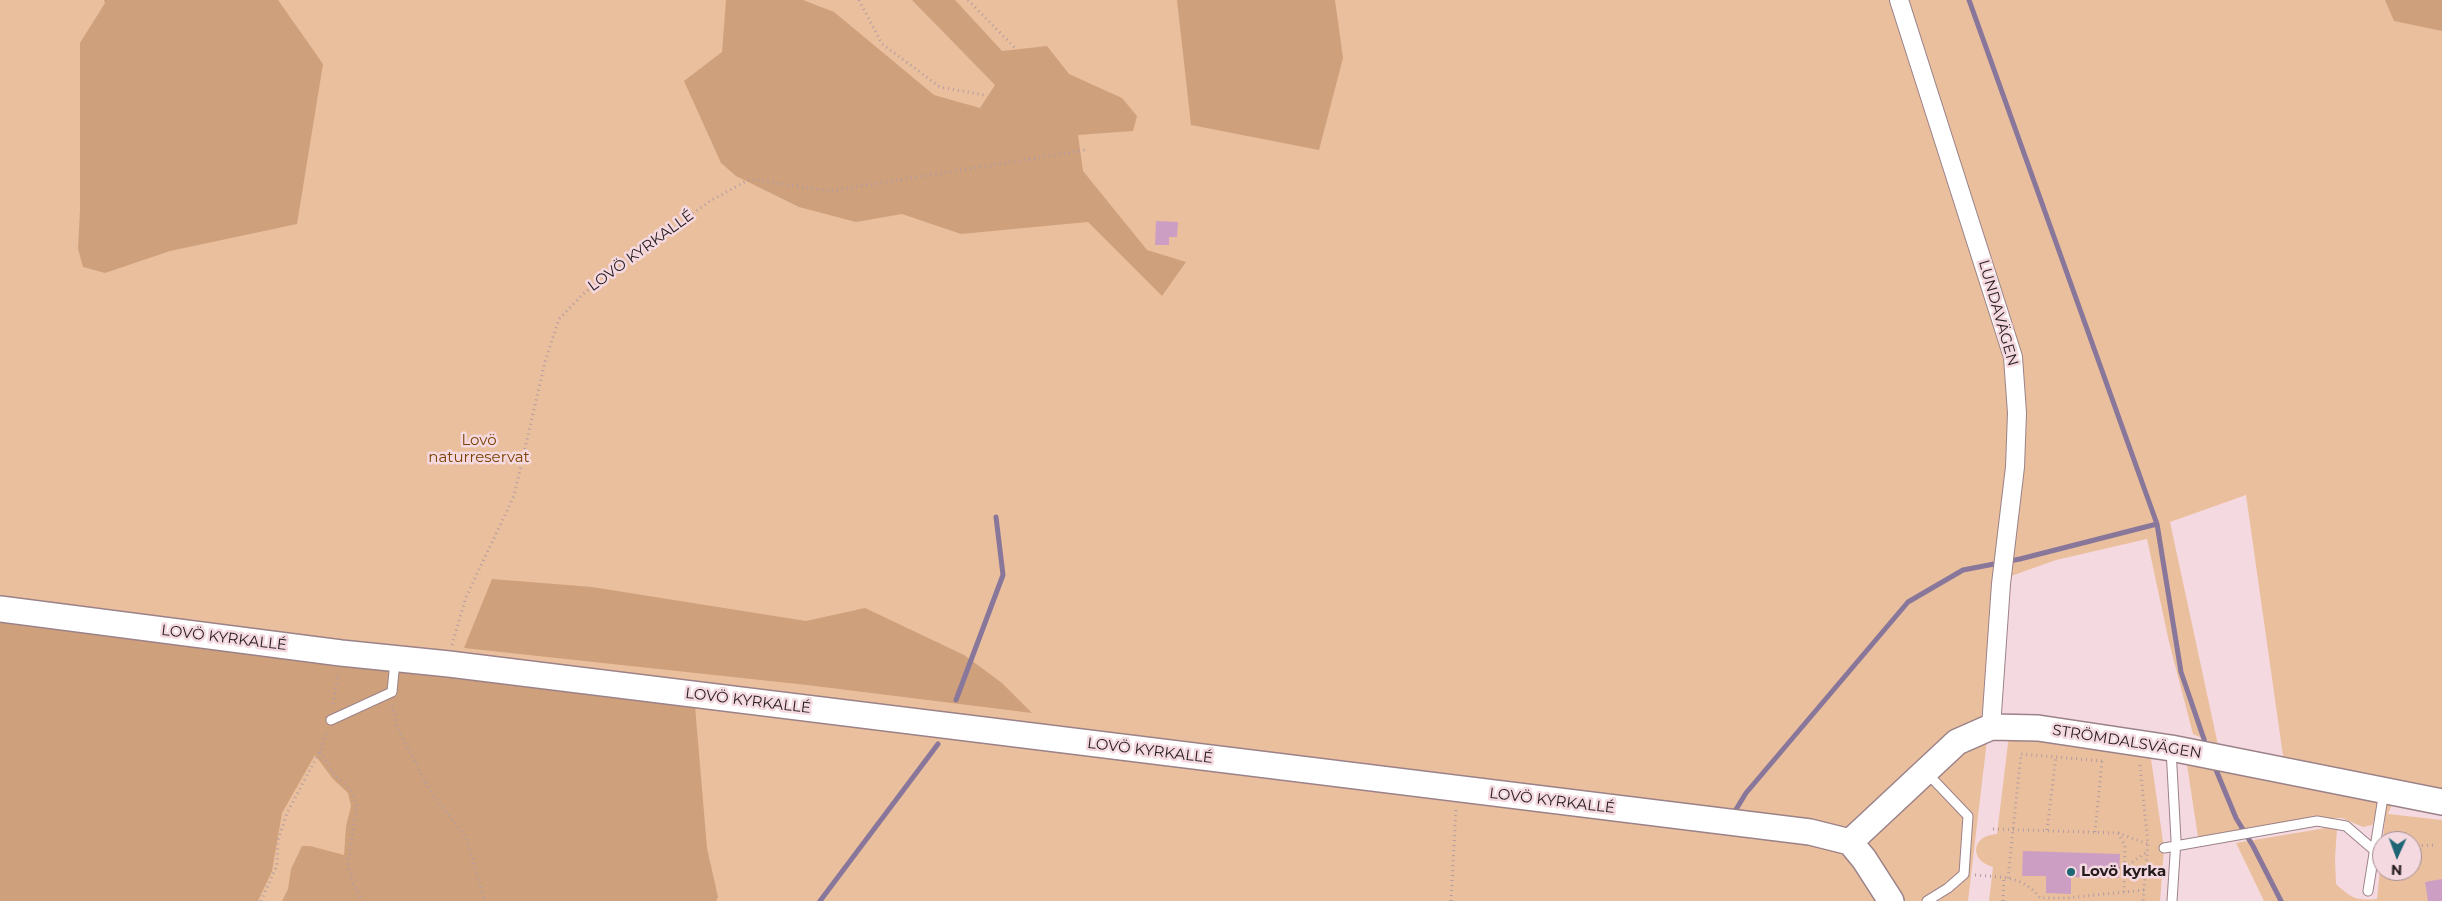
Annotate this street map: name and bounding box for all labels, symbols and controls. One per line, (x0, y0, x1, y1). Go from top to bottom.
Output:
street label: LOVÖ KYRKALLÉ (585, 207, 697, 295)
street label: LUNDAVÄGEN (1974, 258, 2022, 368)
park label: Lovö naturreservat (428, 432, 530, 467)
street label: LOVÖ KYRKALLÉ (160, 621, 288, 655)
street label: LOVÖ KYRKALLÉ (684, 684, 812, 718)
street label: STRÖMDALSVÄGEN (2051, 721, 2203, 763)
street label: LOVÖ KYRKALLÉ (1086, 734, 1214, 768)
street label: LOVÖ KYRKALLÉ (1488, 784, 1616, 818)
north arrow (2372, 831, 2422, 881)
text: N (2391, 861, 2402, 879)
place label: Lovö kyrka (2081, 863, 2166, 881)
marker: Lovö kyrka (2065, 866, 2077, 878)

